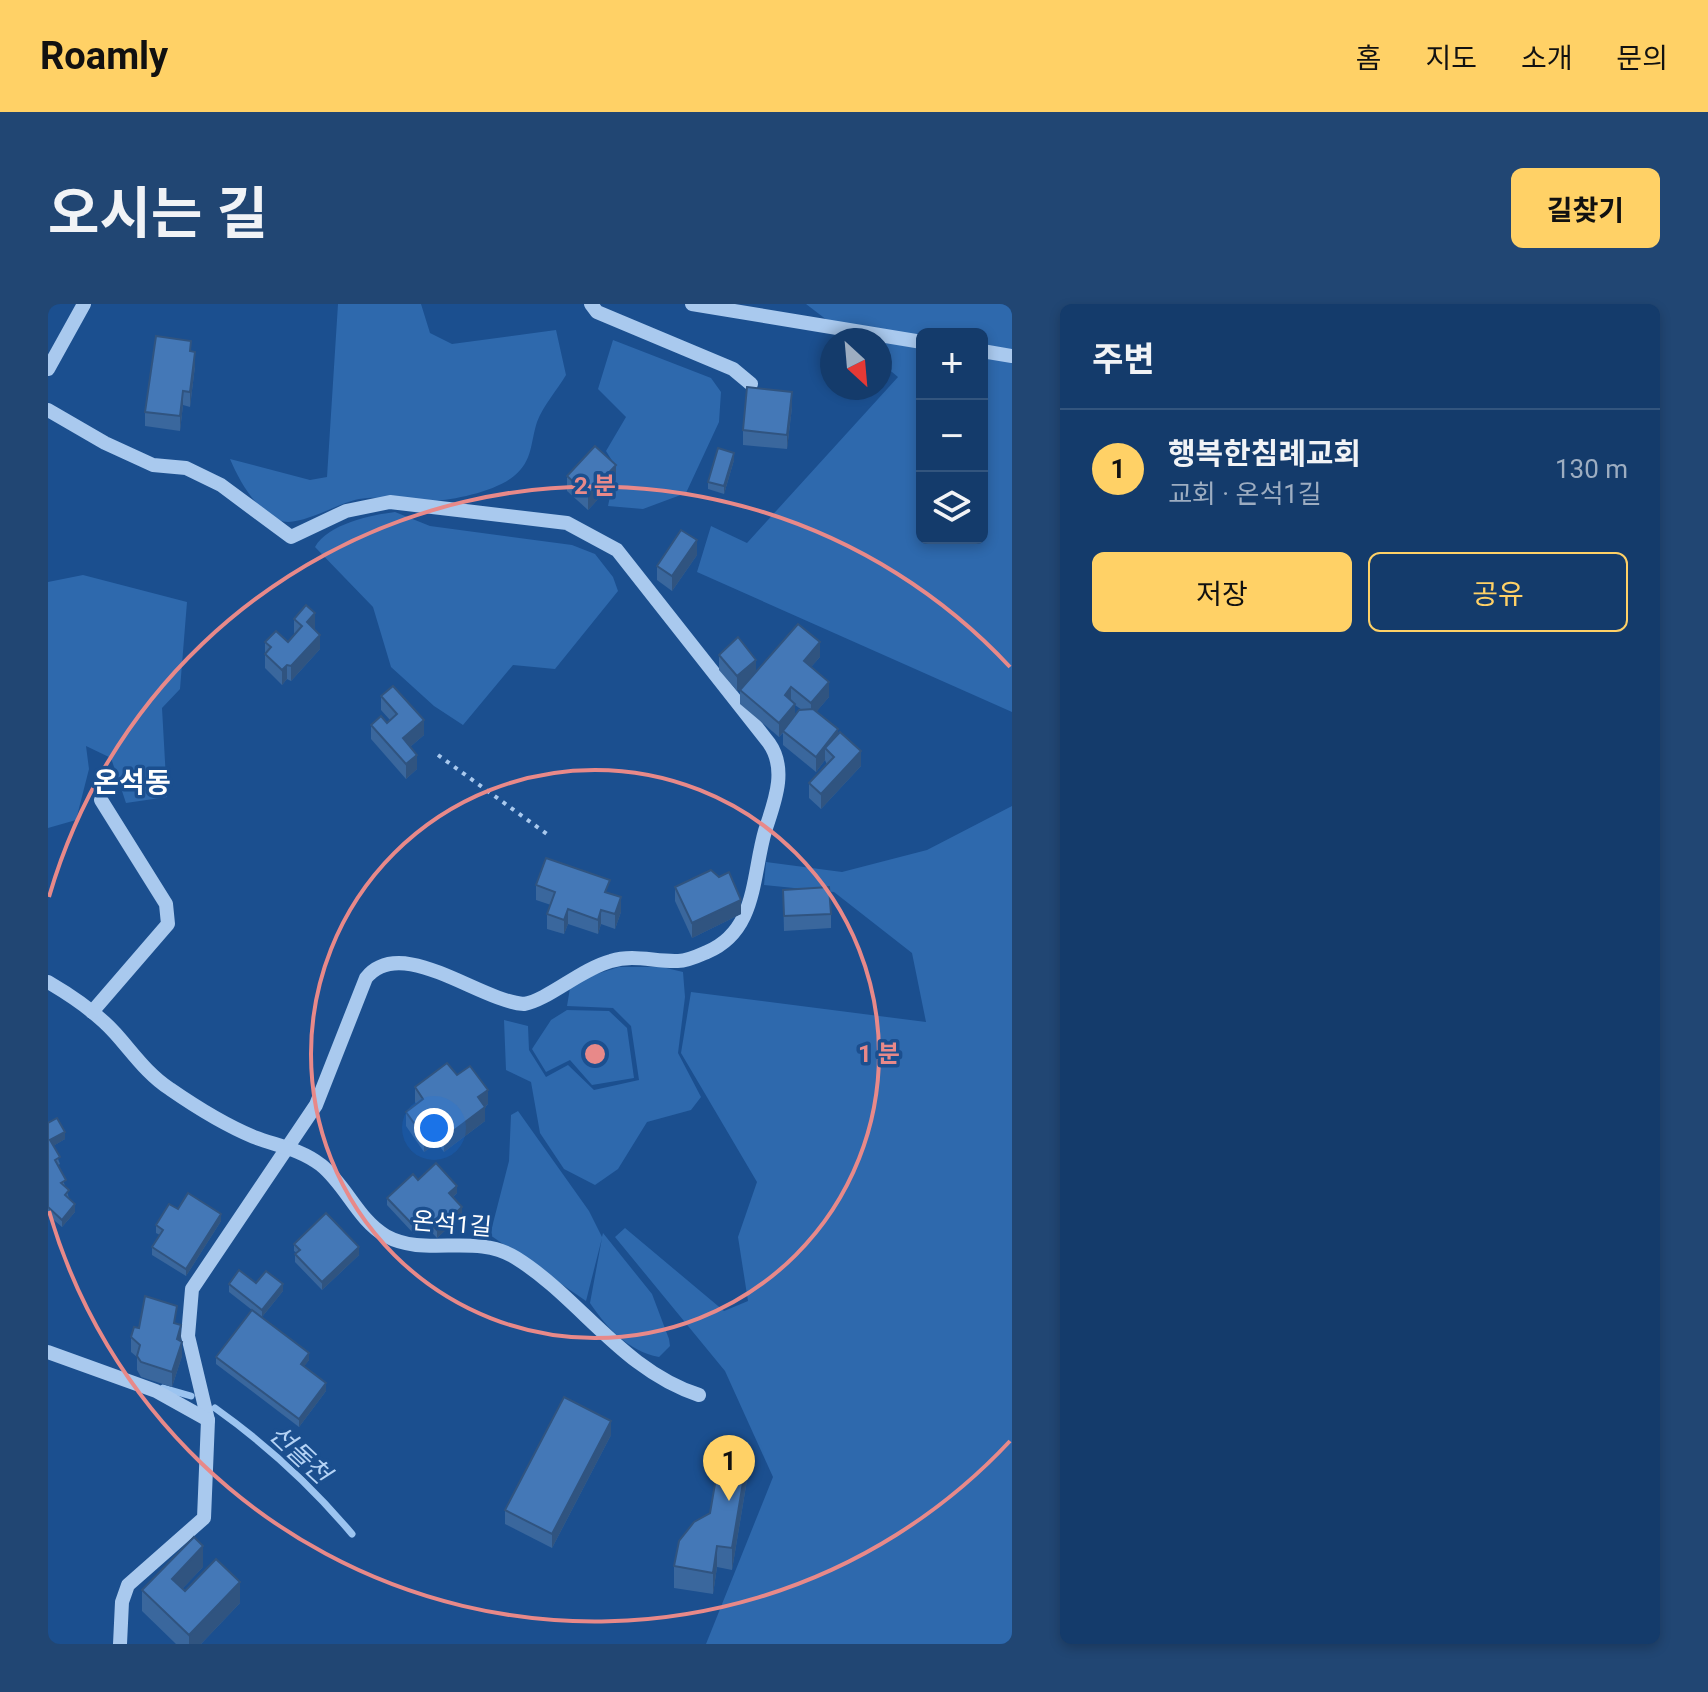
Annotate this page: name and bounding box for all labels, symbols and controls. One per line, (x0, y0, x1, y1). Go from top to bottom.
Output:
text: Roamly (40, 34, 168, 78)
text: 홈 (1356, 42, 1381, 75)
text: 지도 (1425, 42, 1477, 75)
text: 소개 (1521, 42, 1572, 75)
text: 문의 (1616, 42, 1668, 75)
button: 길찾기 (1511, 168, 1660, 248)
text: 오시는 길 (48, 181, 268, 247)
north arrow (820, 328, 892, 400)
map controls (916, 328, 988, 544)
button: + (916, 328, 988, 400)
text: 주변 (1092, 339, 1155, 379)
button: − (916, 400, 988, 472)
text: 행복한침례교회 (1168, 436, 1361, 471)
text: 1 (1111, 454, 1125, 484)
text: 130 m (1555, 454, 1628, 484)
text: 2 분 (574, 472, 616, 500)
button: layers (916, 472, 988, 544)
text: 교회 · 온석1길 (1168, 479, 1322, 509)
button: 저장 (1092, 552, 1352, 632)
button: 공유 (1368, 552, 1628, 632)
district label: 온석동 (93, 766, 171, 799)
centre of rings (581, 1040, 609, 1068)
text: 1 분 (858, 1040, 900, 1068)
your location (414, 1108, 454, 1148)
street label: 온석1길 (411, 1207, 493, 1241)
water label: 선돌천 (264, 1419, 339, 1492)
pin: 1 (703, 1435, 755, 1501)

